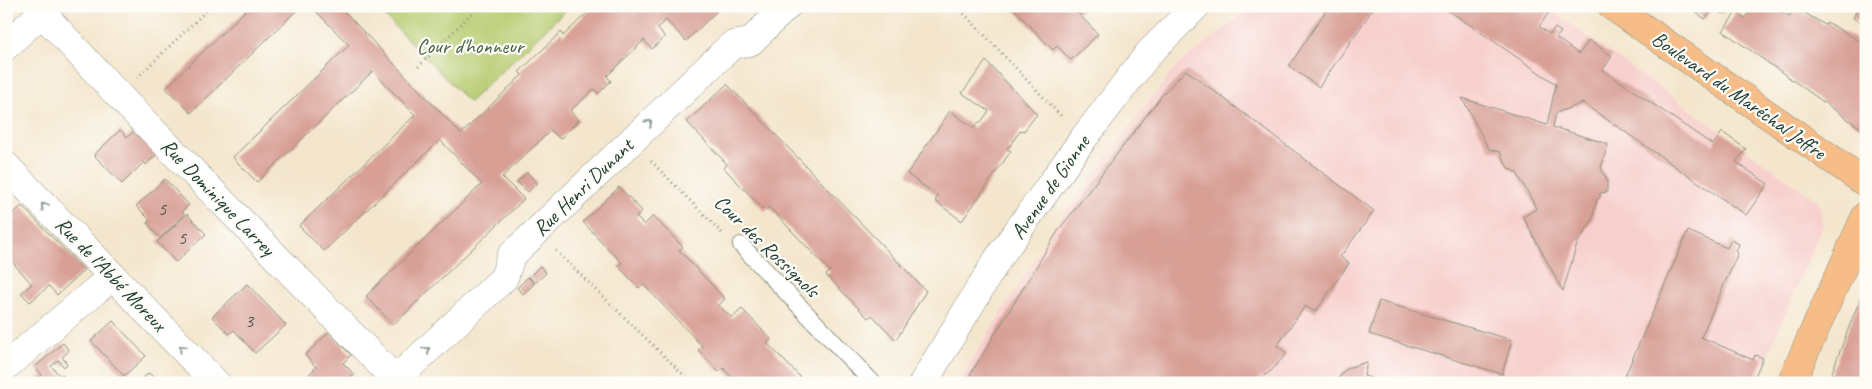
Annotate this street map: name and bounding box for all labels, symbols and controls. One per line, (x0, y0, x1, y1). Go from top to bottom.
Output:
street label: Boulevard du Maréchal Joffre (1647, 25, 1832, 165)
park label: Cour d'honneur (417, 33, 526, 59)
one-way arrow (644, 120, 653, 129)
street label: Avenue de Gionne (1005, 128, 1097, 244)
street label: Rue Henri Dunant (527, 131, 640, 241)
street label: Rue Dominique Larrey (156, 133, 282, 262)
street label: Cour des Rossignols (709, 189, 827, 304)
house number: 5 (158, 197, 168, 221)
one-way arrow (41, 202, 50, 211)
street label: Rue de l'Abbé Moreux (50, 211, 173, 338)
house number: 5 (178, 226, 188, 250)
house number: 3 (245, 309, 255, 333)
one-way arrow (179, 344, 188, 353)
one-way arrow (422, 347, 431, 356)

